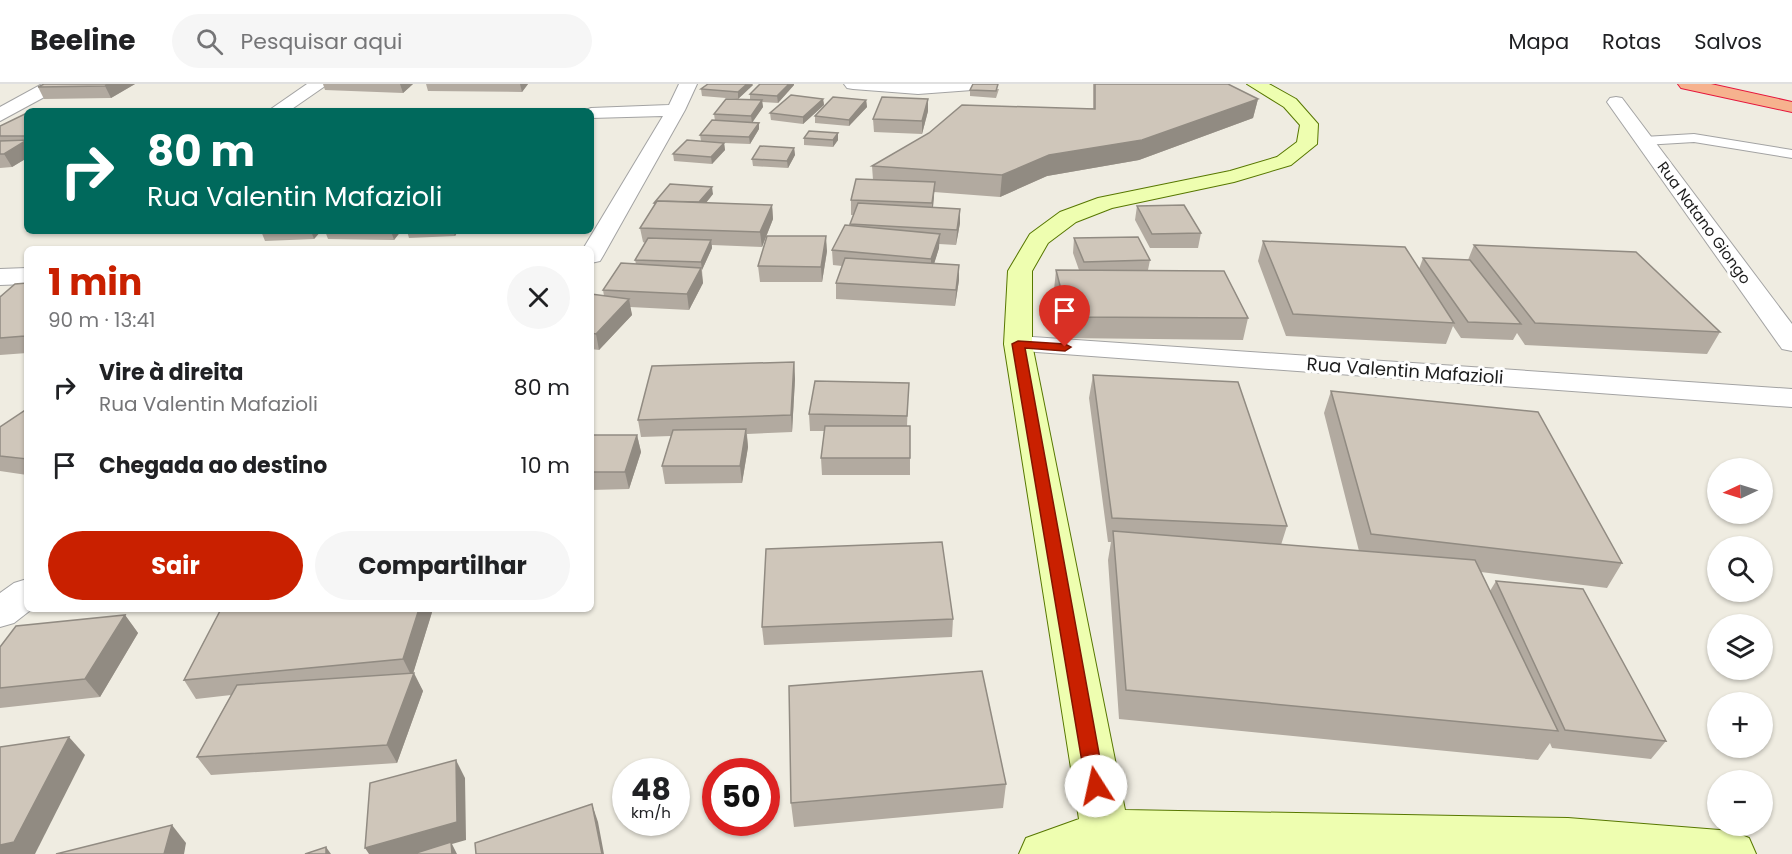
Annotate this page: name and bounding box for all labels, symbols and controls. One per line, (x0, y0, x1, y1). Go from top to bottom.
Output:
search box (172, 14, 592, 68)
text: Beeline (30, 21, 136, 60)
icon: search (193, 25, 226, 58)
text: Pesquisar aqui (241, 26, 403, 57)
text: Mapa (1508, 27, 1569, 56)
text: Rotas (1602, 27, 1661, 56)
text: Salvos (1694, 27, 1762, 56)
text: 80 m (147, 122, 255, 181)
icon: right (48, 132, 126, 210)
street label: Rua Natano Giongo (1653, 157, 1756, 288)
text: Rua Valentin Mafazioli (147, 178, 442, 215)
text: 1 min (48, 257, 142, 308)
button: close (507, 266, 570, 329)
pin (1039, 285, 1090, 347)
icon: arrive (1048, 294, 1081, 327)
text: 90 m · 13:41 (48, 306, 155, 334)
street label: Rua Valentin Mafazioli (1306, 351, 1504, 390)
text: Vire à direita (99, 357, 244, 388)
icon: right (48, 371, 81, 404)
text: 80 m (514, 372, 570, 403)
text: Rua Valentin Mafazioli (99, 390, 318, 418)
icon: arrive (48, 449, 81, 482)
text: Chegada ao destino (99, 450, 327, 481)
text: 10 m (521, 450, 570, 481)
north arrow (1707, 458, 1773, 524)
map controls (1707, 458, 1773, 836)
button: Sair (48, 531, 303, 600)
button: Compartilhar (315, 531, 570, 600)
button: search (1707, 536, 1773, 602)
button: layers (1707, 614, 1773, 680)
button: + (1707, 692, 1773, 758)
position arrow (1064, 754, 1128, 818)
speed limit sign: 50 (702, 758, 780, 836)
text: 48 (631, 768, 671, 811)
button: − (1707, 770, 1773, 836)
text: km/h (631, 802, 671, 823)

